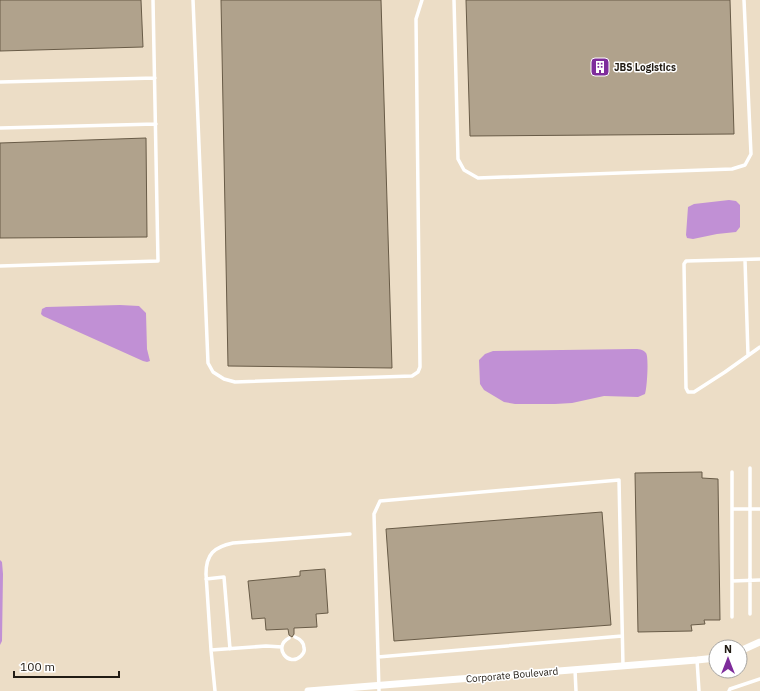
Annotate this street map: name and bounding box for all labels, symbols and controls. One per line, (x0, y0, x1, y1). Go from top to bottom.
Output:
building icon: JBS Logistics (589, 56, 611, 78)
place label: JBS Logistics (614, 61, 676, 74)
north arrow (708, 639, 748, 679)
text: N (724, 642, 732, 656)
scale bar (14, 653, 119, 679)
text: 100 m (20, 659, 55, 674)
street label: Corporate Boulevard (465, 664, 559, 686)

